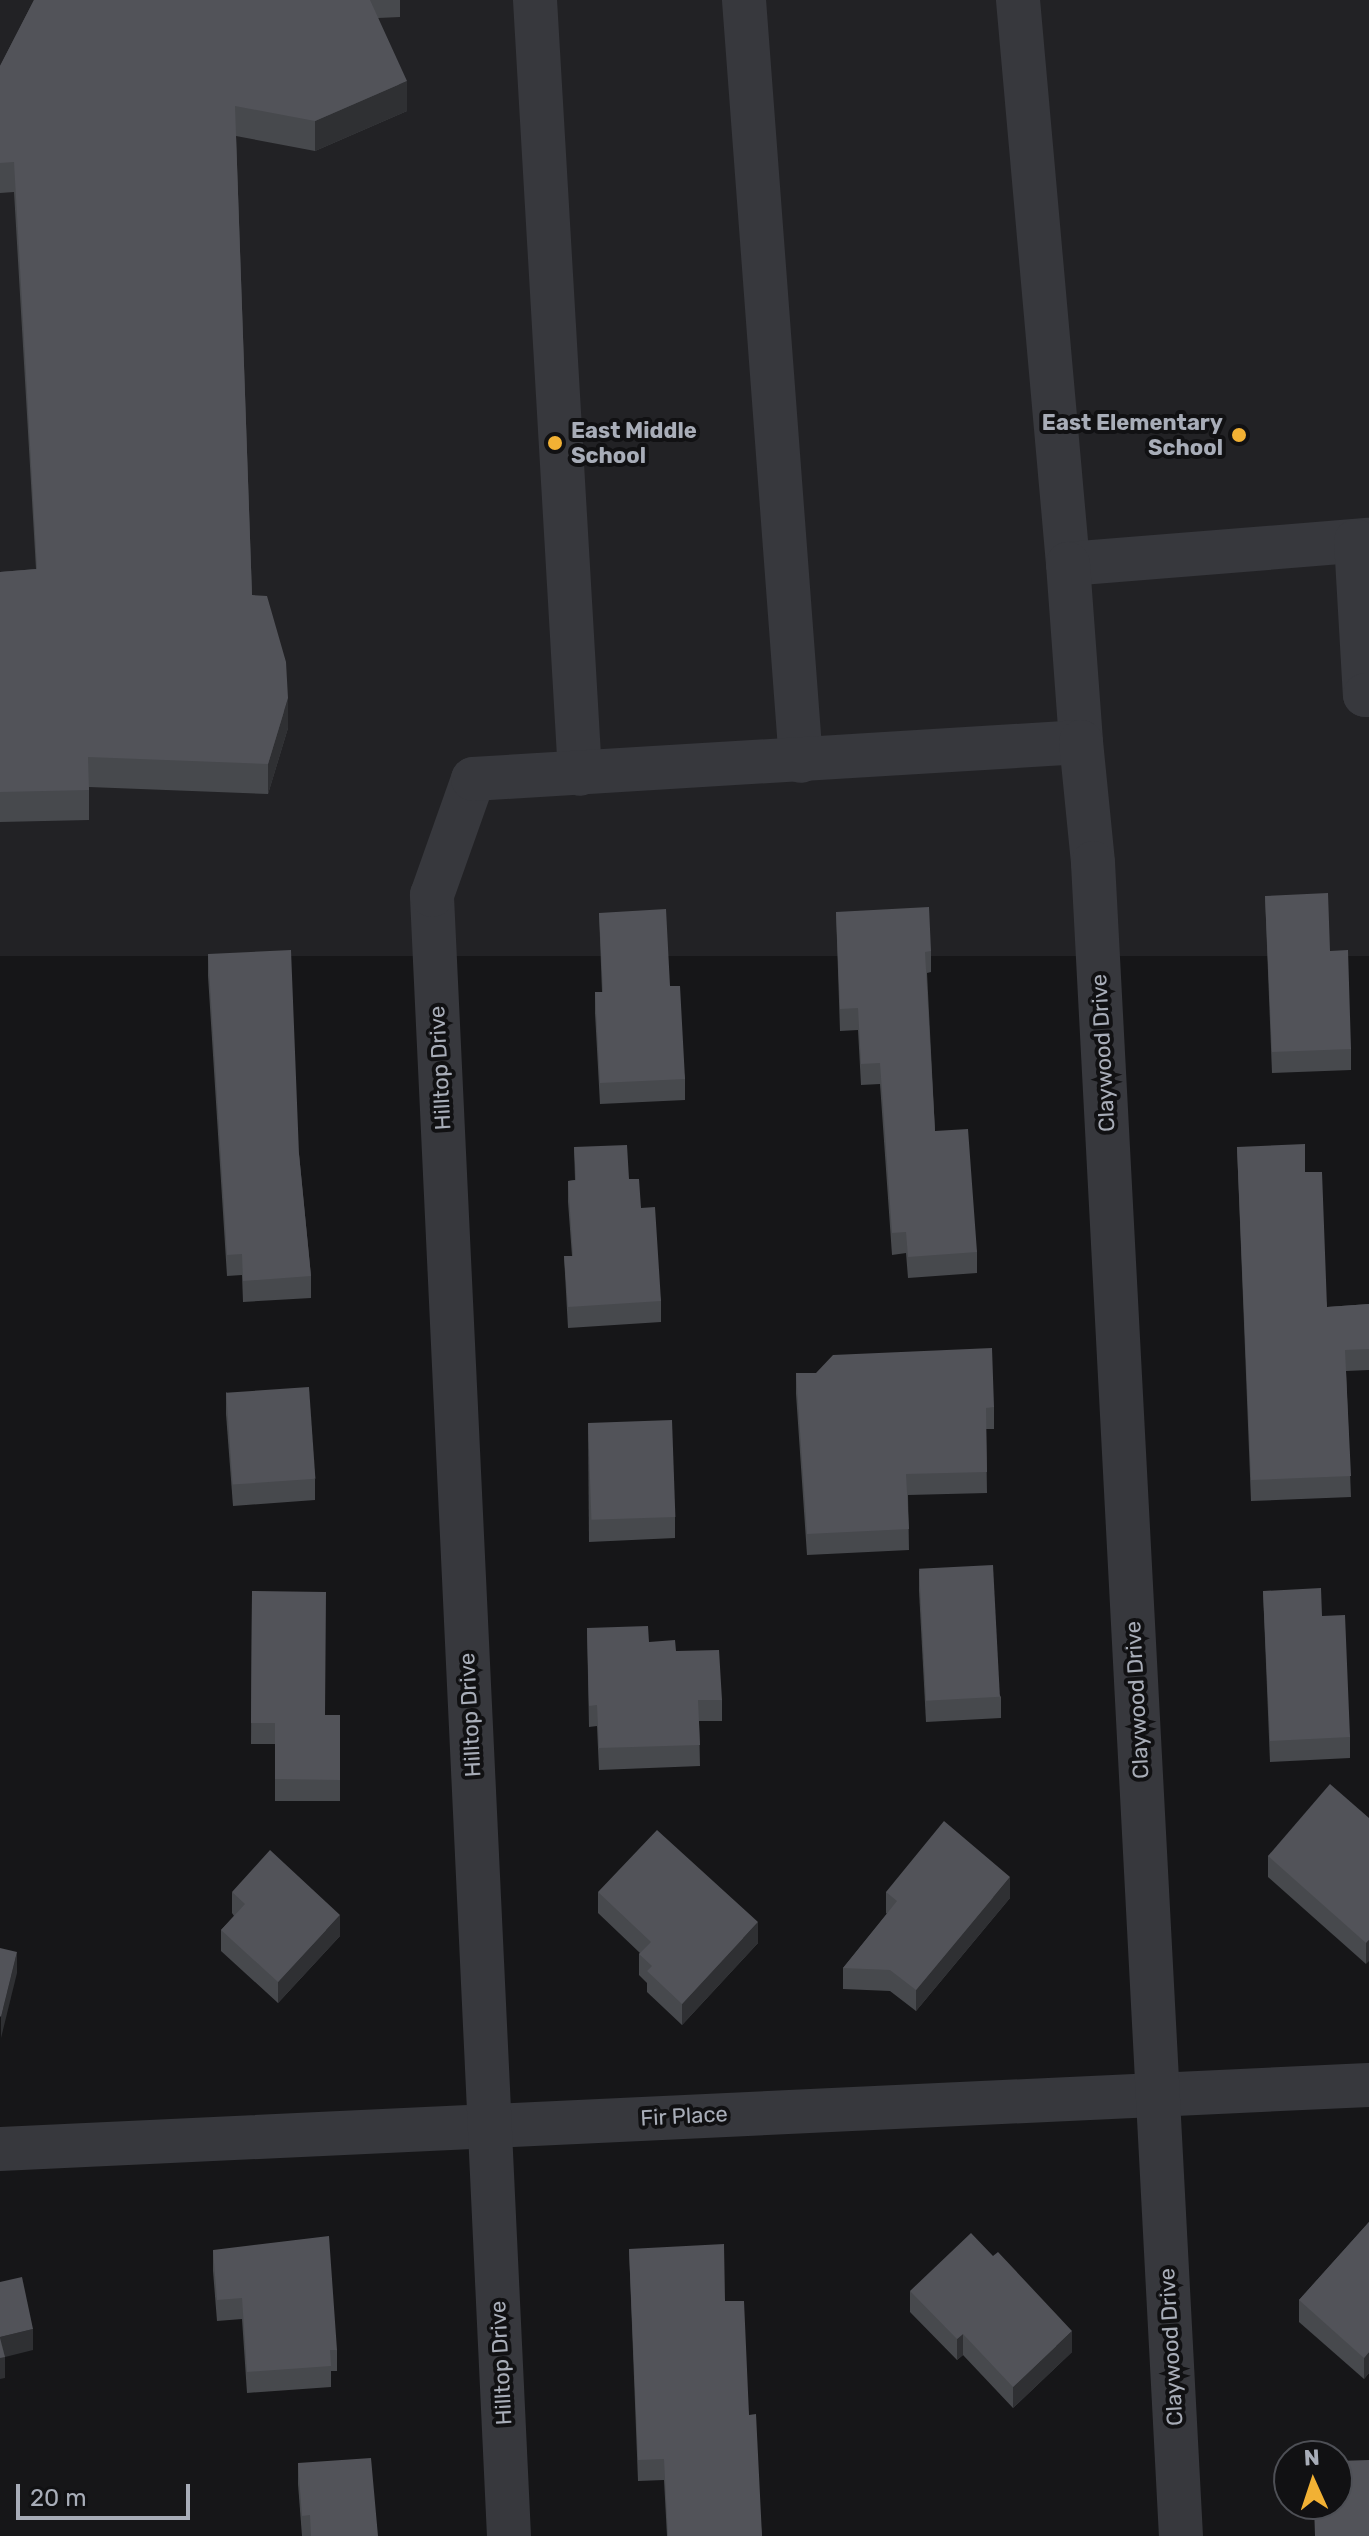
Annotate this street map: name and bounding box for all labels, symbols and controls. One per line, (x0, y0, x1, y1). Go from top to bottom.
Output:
place label: East Elementary School (1042, 409, 1223, 460)
place label: East Middle School (571, 417, 697, 468)
marker: East Elementary School (1230, 426, 1248, 444)
marker: East Middle School (546, 434, 564, 452)
street label: Claywood Drive (1086, 973, 1120, 1133)
street label: Hilltop Drive (424, 1005, 456, 1131)
street label: Claywood Drive (1120, 1620, 1154, 1780)
street label: Hilltop Drive (454, 1652, 486, 1778)
street label: Fir Place (639, 2101, 729, 2131)
street label: Claywood Drive (1154, 2267, 1188, 2427)
street label: Hilltop Drive (485, 2300, 517, 2426)
north arrow (1273, 2440, 1353, 2520)
text: N (1303, 2444, 1320, 2471)
scale bar (20, 2468, 194, 2518)
text: 20 m (30, 2484, 87, 2512)

